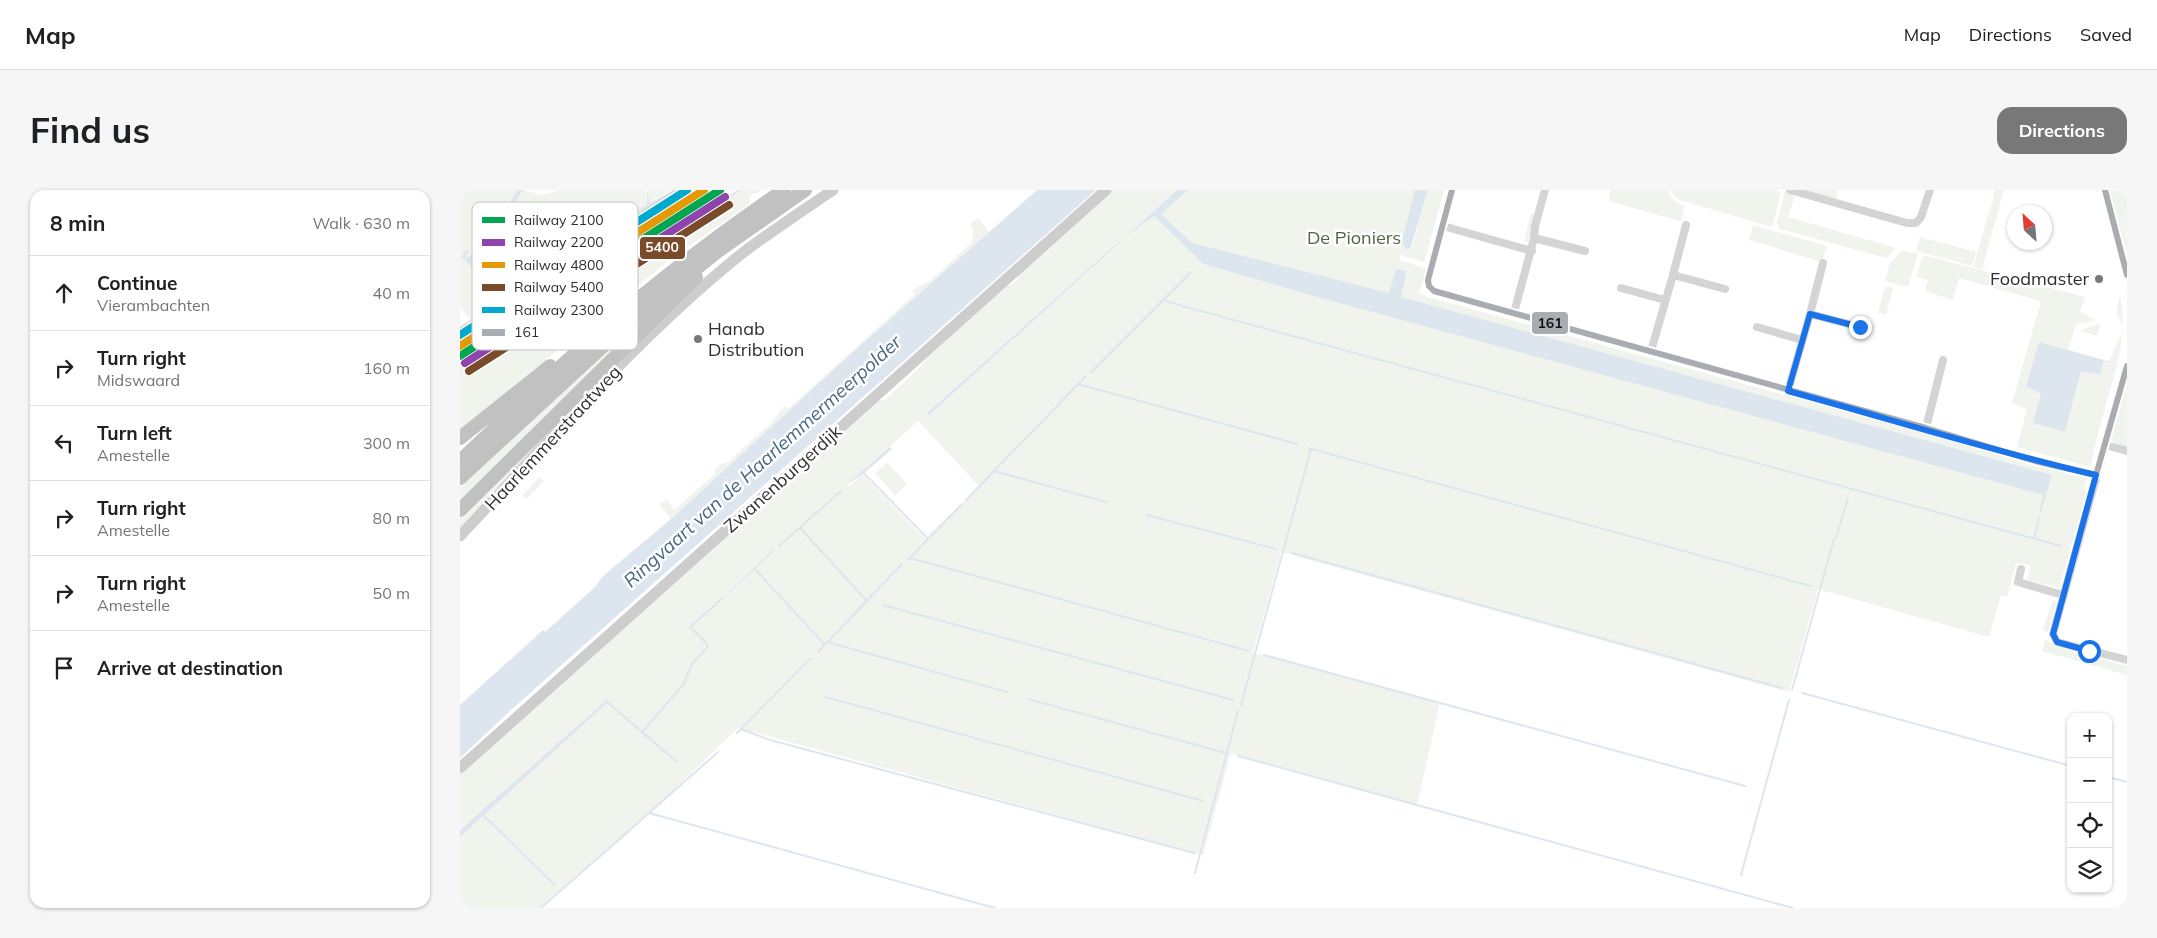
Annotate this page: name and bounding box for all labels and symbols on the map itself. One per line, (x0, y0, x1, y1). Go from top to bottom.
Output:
legend (472, 202, 638, 350)
north arrow (2007, 205, 2052, 250)
text: Railway 2100 (514, 211, 604, 229)
park label: De Pioniers (1307, 226, 1401, 249)
text: Railway 2200 (514, 233, 604, 251)
line badge: 5400 (639, 236, 686, 260)
text: 5400 (645, 238, 679, 256)
text: Railway 4800 (514, 256, 604, 274)
place label: Foodmaster (1990, 267, 2089, 290)
marker: Foodmaster (2093, 273, 2105, 285)
text: Railway 5400 (514, 278, 604, 296)
text: Railway 2300 (514, 301, 604, 319)
line badge: 161 (1531, 311, 1569, 335)
text: 161 (1537, 314, 1563, 332)
route end (1849, 316, 1872, 339)
place label: Hanab Distribution (708, 317, 804, 361)
text: 161 (514, 323, 539, 341)
water label: Ringvaart van de Haarlemmermeerpolder (618, 329, 907, 592)
marker: Hanab Distribution (692, 333, 704, 345)
street label: Haarlemmerstraatweg (480, 360, 626, 515)
street label: Zwanenburgerdijk (719, 419, 847, 538)
route start (2078, 640, 2101, 663)

